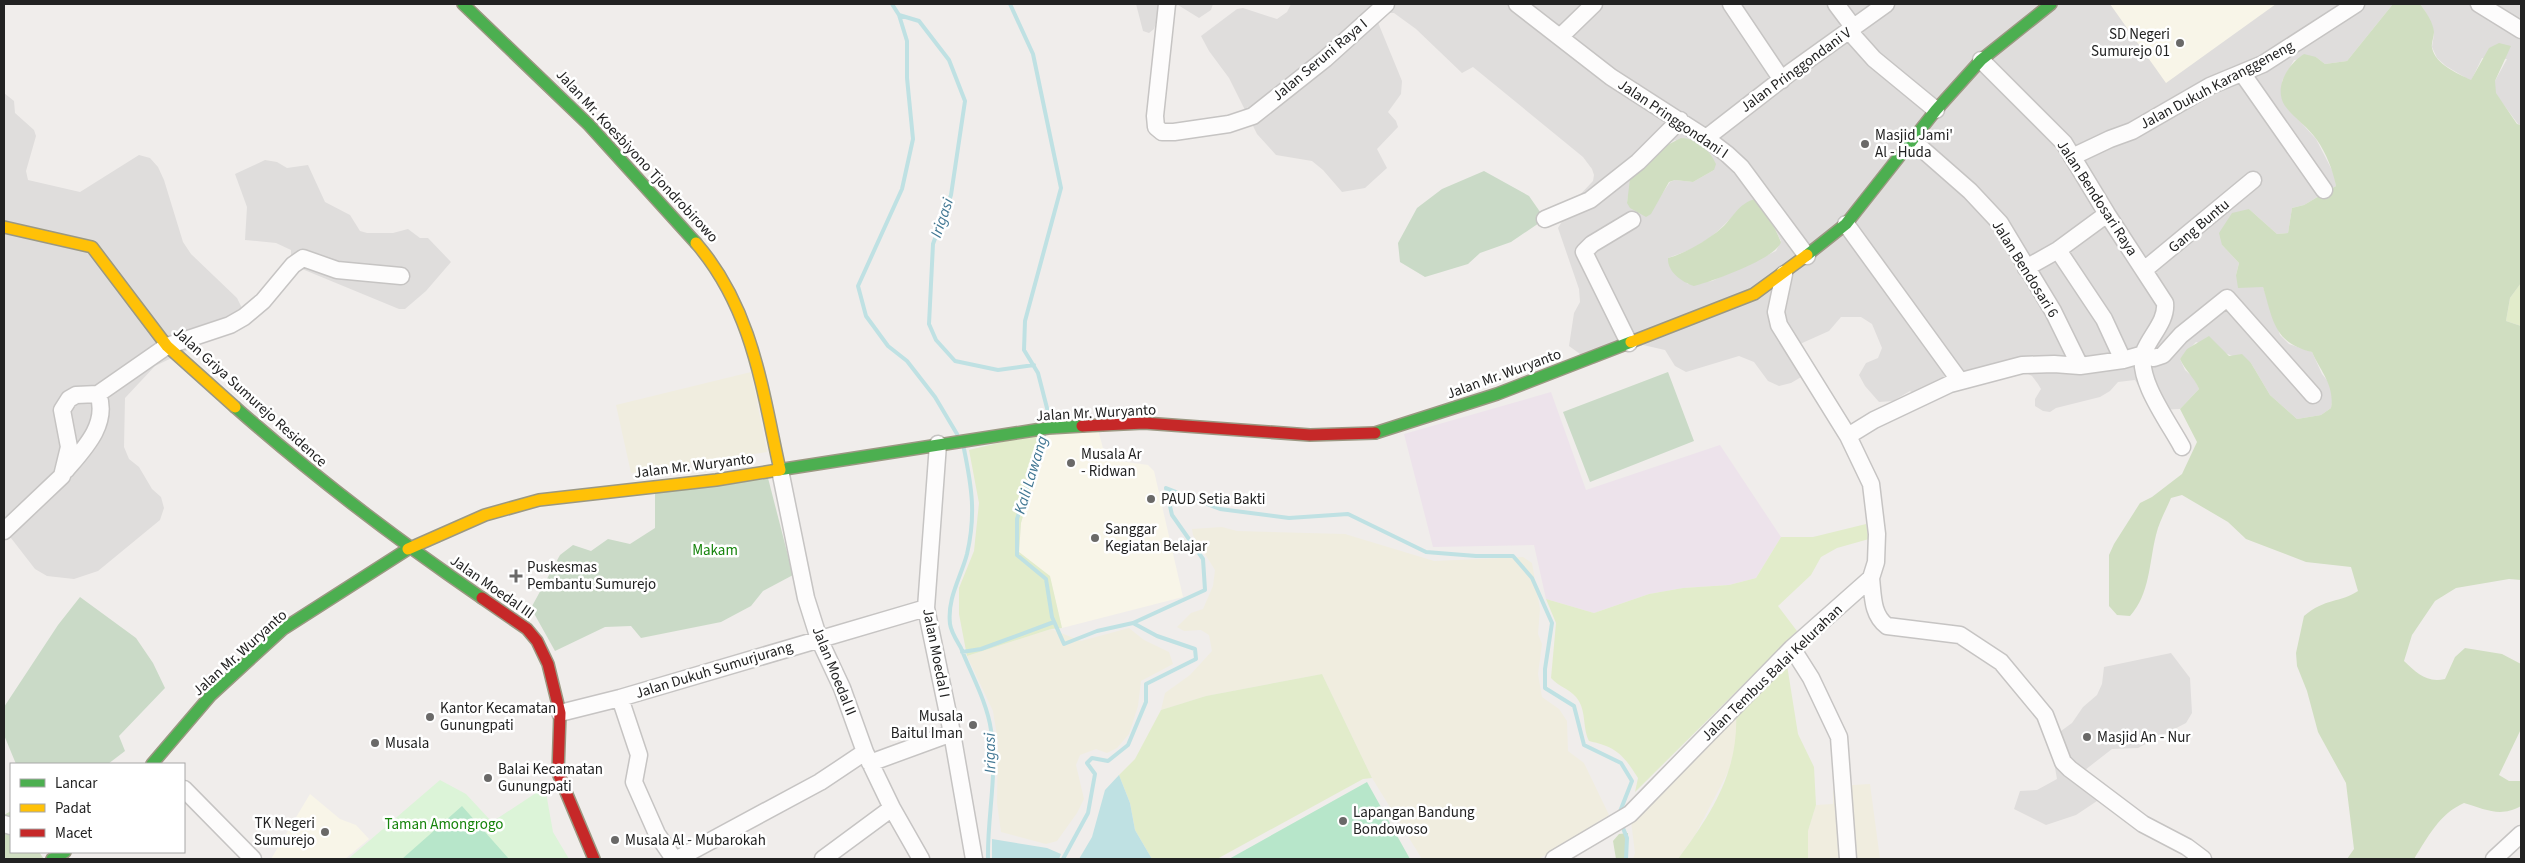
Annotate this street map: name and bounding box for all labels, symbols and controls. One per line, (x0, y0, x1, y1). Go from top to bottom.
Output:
street label: Jalan Seruni Raya I (1268, 14, 1372, 106)
street label: Jalan Pringgondani V (1736, 22, 1856, 117)
place label: SD Negeri Sumurejo 01 (2091, 24, 2170, 62)
street label: Jalan Dukuh Karanggeneng (2136, 35, 2298, 135)
marker: SD Negeri Sumurejo 01 (2174, 37, 2186, 49)
street label: Jalan Mr. Koesbiyono Tjondrobirowo (551, 65, 723, 247)
street label: Jalan Pringgondani I (1614, 74, 1732, 164)
place label: Masjid Jami' Al - Huda (1875, 125, 1953, 163)
street label: Jalan Bendosari Raya (2052, 136, 2142, 260)
marker: Masjid Jami' Al - Huda (1859, 138, 1871, 150)
street label: Gang Buntu (2164, 194, 2234, 258)
water label: Irigasi (925, 195, 959, 241)
street label: Jalan Bendosari 6 (1987, 216, 2063, 322)
street label: Jalan Griya Sumurejo Residence (168, 322, 332, 472)
street label: Jalan Mr. Wuryanto (1444, 344, 1564, 404)
street label: Jalan Mr. Wuryanto (1035, 399, 1157, 427)
water label: Kali Lawang (1009, 433, 1053, 517)
place label: Musala Ar - Ridwan (1081, 444, 1142, 482)
street label: Jalan Mr. Wuryanto (633, 448, 755, 484)
marker: Musala Ar - Ridwan (1065, 457, 1077, 469)
place label: PAUD Setia Bakti (1161, 489, 1266, 510)
marker: PAUD Setia Bakti (1145, 493, 1157, 505)
place label: Sanggar Kegiatan Belajar (1105, 519, 1208, 557)
marker: Sanggar Kegiatan Belajar (1089, 532, 1101, 544)
park label: Makam (692, 540, 738, 561)
street label: Jalan Moedal III (446, 550, 538, 624)
place label: Puskesmas Pembantu Sumurejo (527, 557, 656, 595)
marker: Puskesmas Pembantu Sumurejo (509, 569, 523, 583)
street label: Jalan Tembus Balai Kelurahan (1697, 600, 1847, 746)
street label: Jalan Mr. Wuryanto (188, 605, 292, 701)
street label: Jalan Moedal I (917, 607, 955, 699)
street label: Jalan Moedal II (807, 623, 861, 719)
street label: Jalan Dukuh Sumurjurang (633, 636, 796, 704)
place label: Kantor Kecamatan Gunungpati (440, 698, 556, 736)
place label: Musala Baitul Iman (891, 706, 963, 744)
marker: Kantor Kecamatan Gunungpati (424, 711, 436, 723)
marker: Musala Baitul Iman (967, 719, 979, 731)
place label: Masjid An - Nur (2097, 727, 2191, 748)
marker: Masjid An - Nur (2081, 731, 2093, 743)
water label: Irigasi (979, 732, 1001, 773)
place label: Musala (385, 733, 429, 754)
marker: Musala (369, 737, 381, 749)
place label: Balai Kecamatan Gunungpati (498, 759, 603, 797)
legend (10, 763, 185, 853)
marker: Balai Kecamatan Gunungpati (482, 772, 494, 784)
text: Lancar (55, 773, 98, 794)
text: Padat (55, 798, 91, 819)
place label: Lapangan Bandung Bondowoso (1353, 802, 1475, 840)
place label: TK Negeri Sumurejo (254, 813, 315, 851)
park label: Taman Amongrogo (385, 814, 503, 835)
marker: Lapangan Bandung Bondowoso (1337, 815, 1349, 827)
text: Macet (55, 823, 92, 844)
marker: TK Negeri Sumurejo (319, 826, 331, 838)
place label: Musala Al - Mubarokah (625, 830, 766, 851)
marker: Musala Al - Mubarokah (609, 834, 621, 846)

